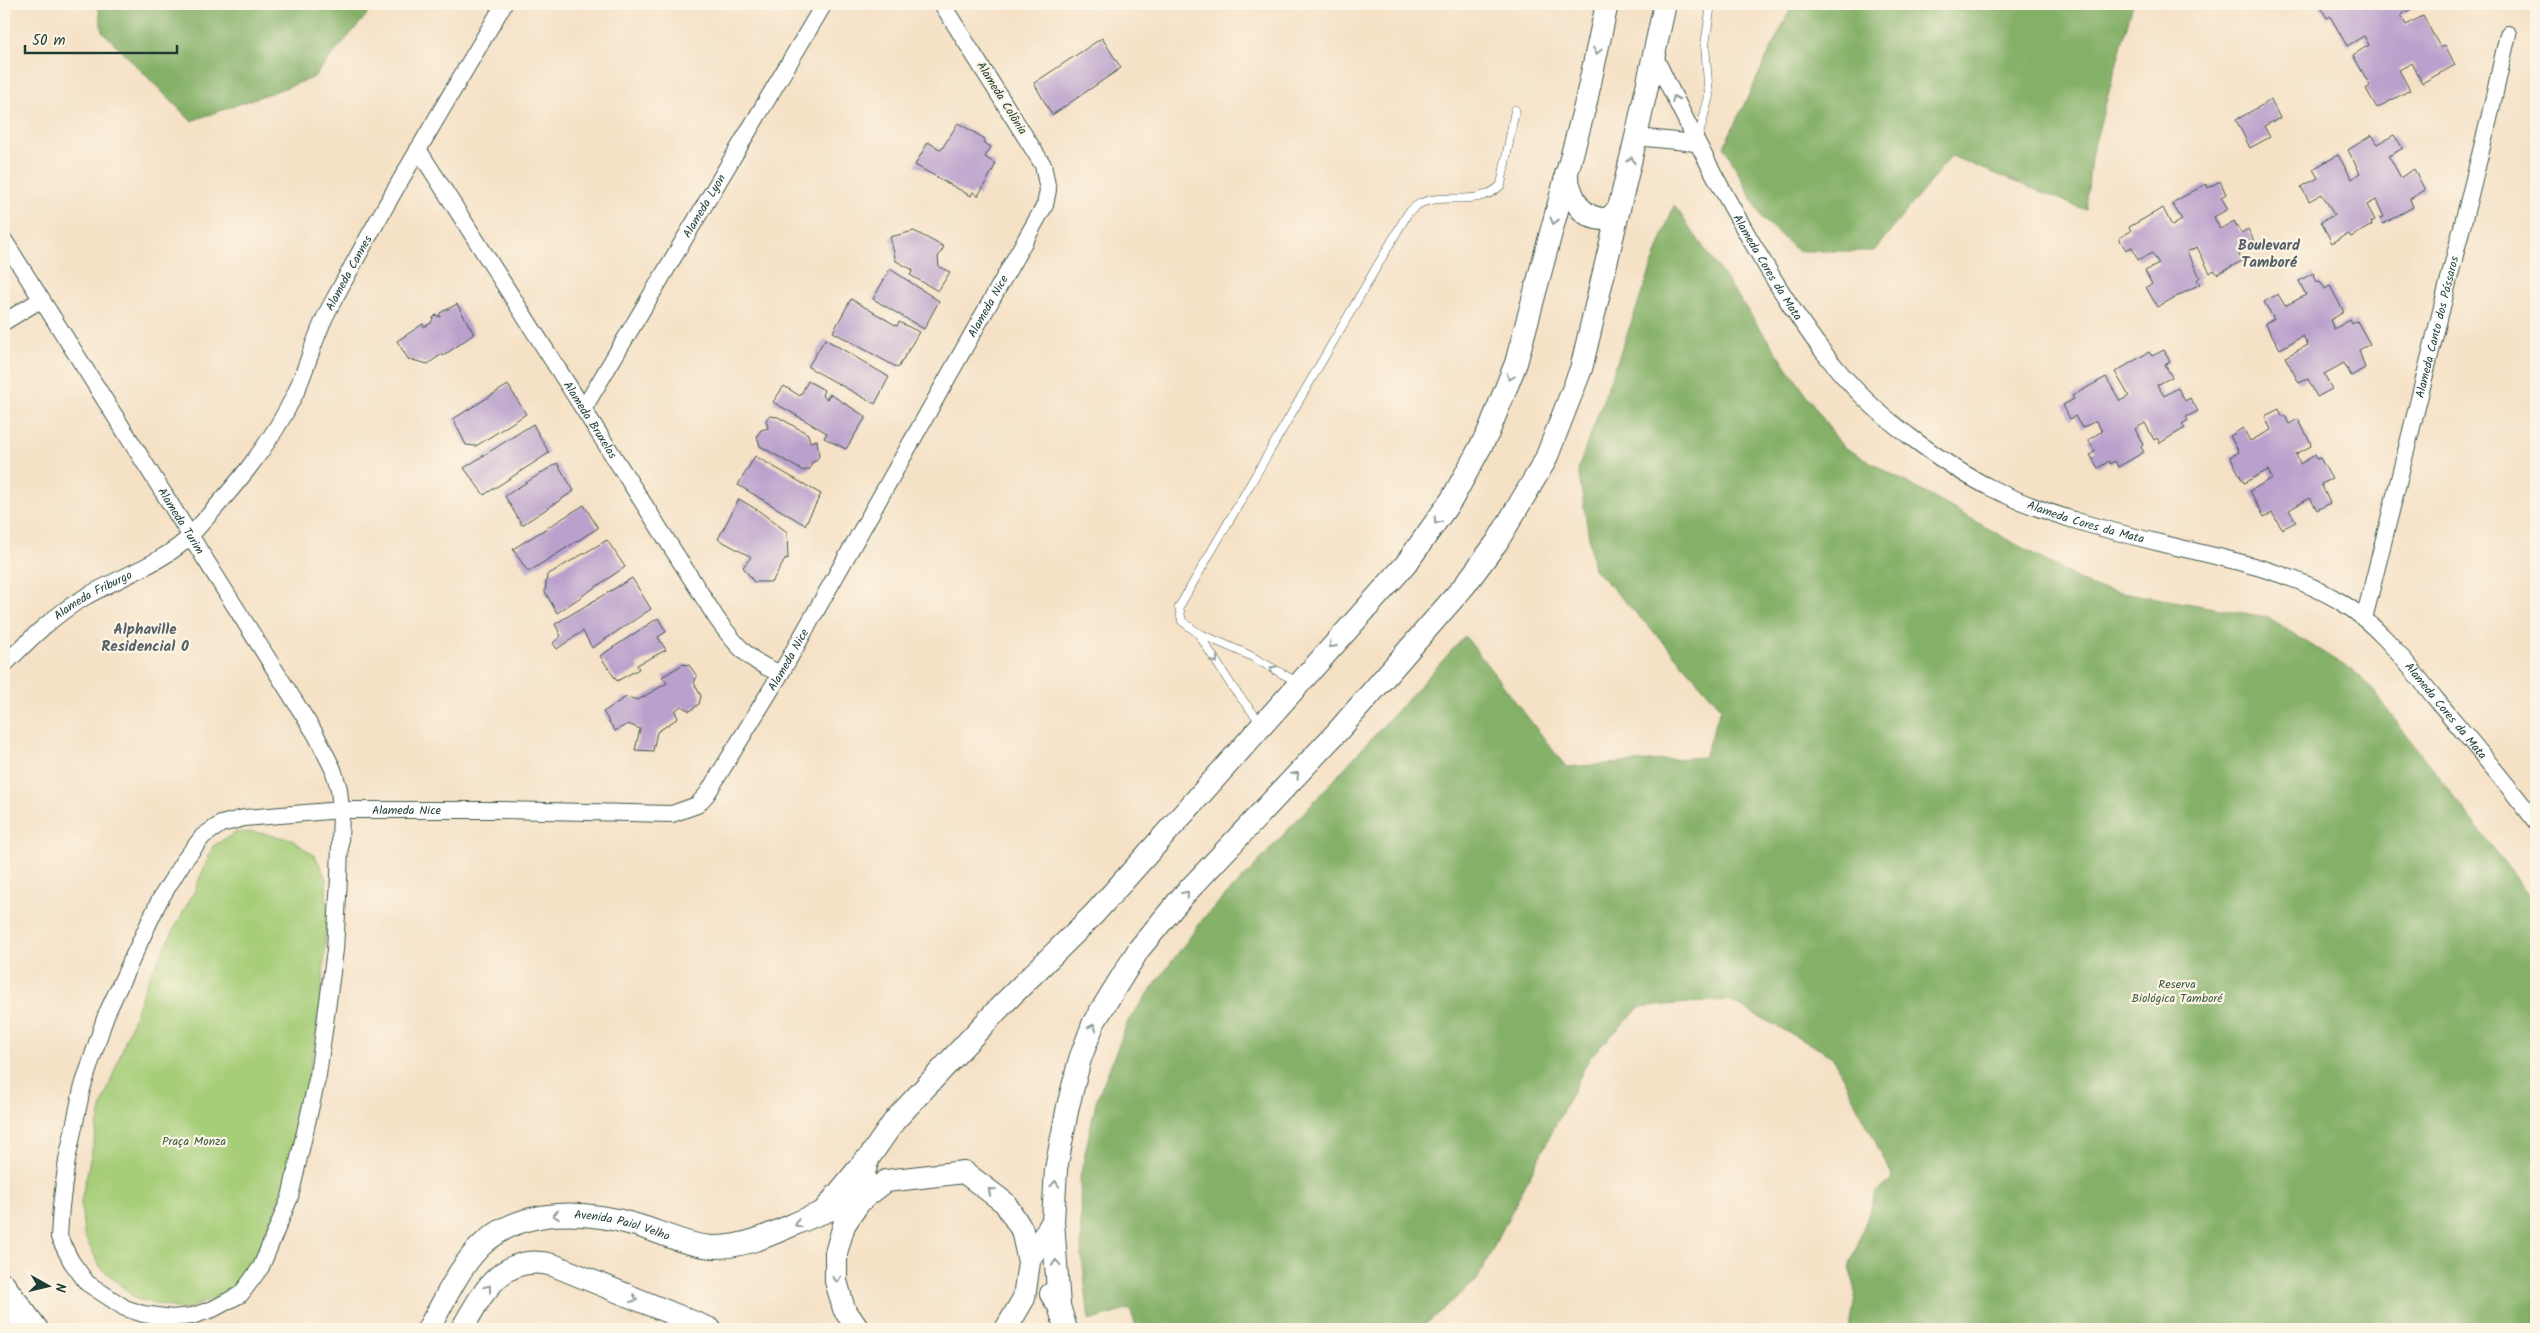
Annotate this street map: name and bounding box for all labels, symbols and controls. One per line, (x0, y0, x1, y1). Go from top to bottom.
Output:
scale bar (25, 22, 178, 54)
text: 50 m (32, 29, 66, 53)
one-way arrow (1592, 47, 1602, 56)
street label: Alameda Colônia (971, 58, 1032, 139)
one-way arrow (1671, 95, 1681, 104)
one-way arrow (1625, 156, 1636, 165)
street label: Alameda Lyon (678, 171, 731, 242)
street label: Alameda Cores da Mata (1728, 211, 1807, 325)
one-way arrow (1550, 216, 1560, 224)
street label: Alameda Cannes (321, 232, 377, 314)
district label: Boulevard Tamboré (2238, 234, 2301, 275)
street label: Alameda Canto dos Pássaros (2411, 254, 2464, 400)
street label: Alameda Nice (963, 271, 1014, 341)
one-way arrow (1506, 372, 1517, 381)
street label: Alameda Bruxelas (558, 377, 622, 463)
street label: Alameda Turim (152, 484, 209, 559)
street label: Alameda Cores da Mata (2024, 496, 2147, 549)
one-way arrow (1434, 516, 1443, 525)
street label: Alameda Friburgo (50, 566, 135, 625)
district label: Alphaville Residencial 0 (101, 618, 189, 659)
street label: Alameda Nice (763, 625, 814, 695)
one-way arrow (1329, 640, 1338, 649)
one-way arrow (1209, 655, 1219, 664)
street label: Alameda Cores da Mata (2400, 658, 2492, 764)
one-way arrow (1270, 665, 1279, 675)
one-way arrow (1290, 771, 1299, 780)
street label: Alameda Nice (372, 801, 442, 820)
one-way arrow (1180, 890, 1189, 899)
park label: Reserva Biológica Tamboré (2131, 975, 2223, 1008)
one-way arrow (1087, 1023, 1098, 1032)
park label: Praça Monza (162, 1132, 226, 1151)
one-way arrow (1050, 1180, 1061, 1188)
one-way arrow (988, 1188, 997, 1196)
street label: Avenida Paiol Velho (574, 1205, 672, 1246)
one-way arrow (552, 1210, 560, 1221)
one-way arrow (794, 1217, 803, 1228)
one-way arrow (1051, 1259, 1062, 1267)
north arrow (22, 1260, 72, 1310)
one-way arrow (831, 1275, 842, 1283)
text: N (48, 1282, 71, 1294)
one-way arrow (482, 1284, 491, 1294)
one-way arrow (629, 1292, 638, 1303)

